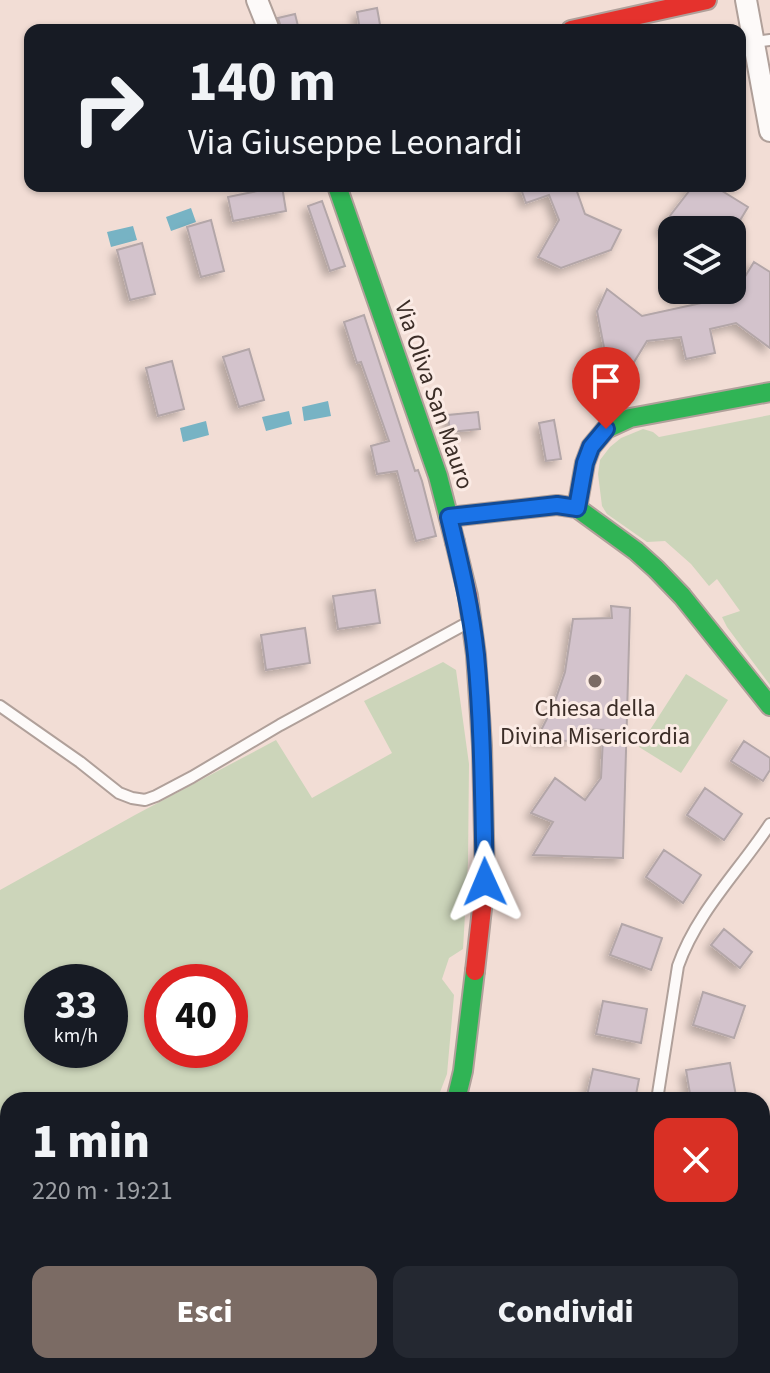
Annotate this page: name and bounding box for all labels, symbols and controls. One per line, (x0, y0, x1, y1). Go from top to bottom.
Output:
text: 140 m (188, 43, 336, 122)
icon: right (56, 56, 160, 160)
text: Via Giuseppe Leonardi (188, 117, 523, 168)
map controls (658, 216, 746, 304)
button: layers (658, 216, 746, 304)
street label: Via Oliva San Mauro (385, 296, 483, 494)
pin (572, 347, 640, 429)
icon: arrive (584, 359, 628, 403)
marker: Chiesa della Divina Misericordia (586, 672, 604, 690)
place label: Chiesa della Divina Misericordia (500, 691, 690, 754)
position arrow (443, 840, 527, 924)
speed limit sign: 40 (144, 964, 248, 1068)
text: 33 (55, 977, 97, 1034)
text: km/h (54, 1022, 98, 1050)
text: 1 min (32, 1108, 150, 1176)
button: close (654, 1118, 738, 1202)
text: 220 m · 19:21 (32, 1172, 173, 1209)
button: Esci (32, 1266, 377, 1358)
button: Condividi (393, 1266, 738, 1358)

